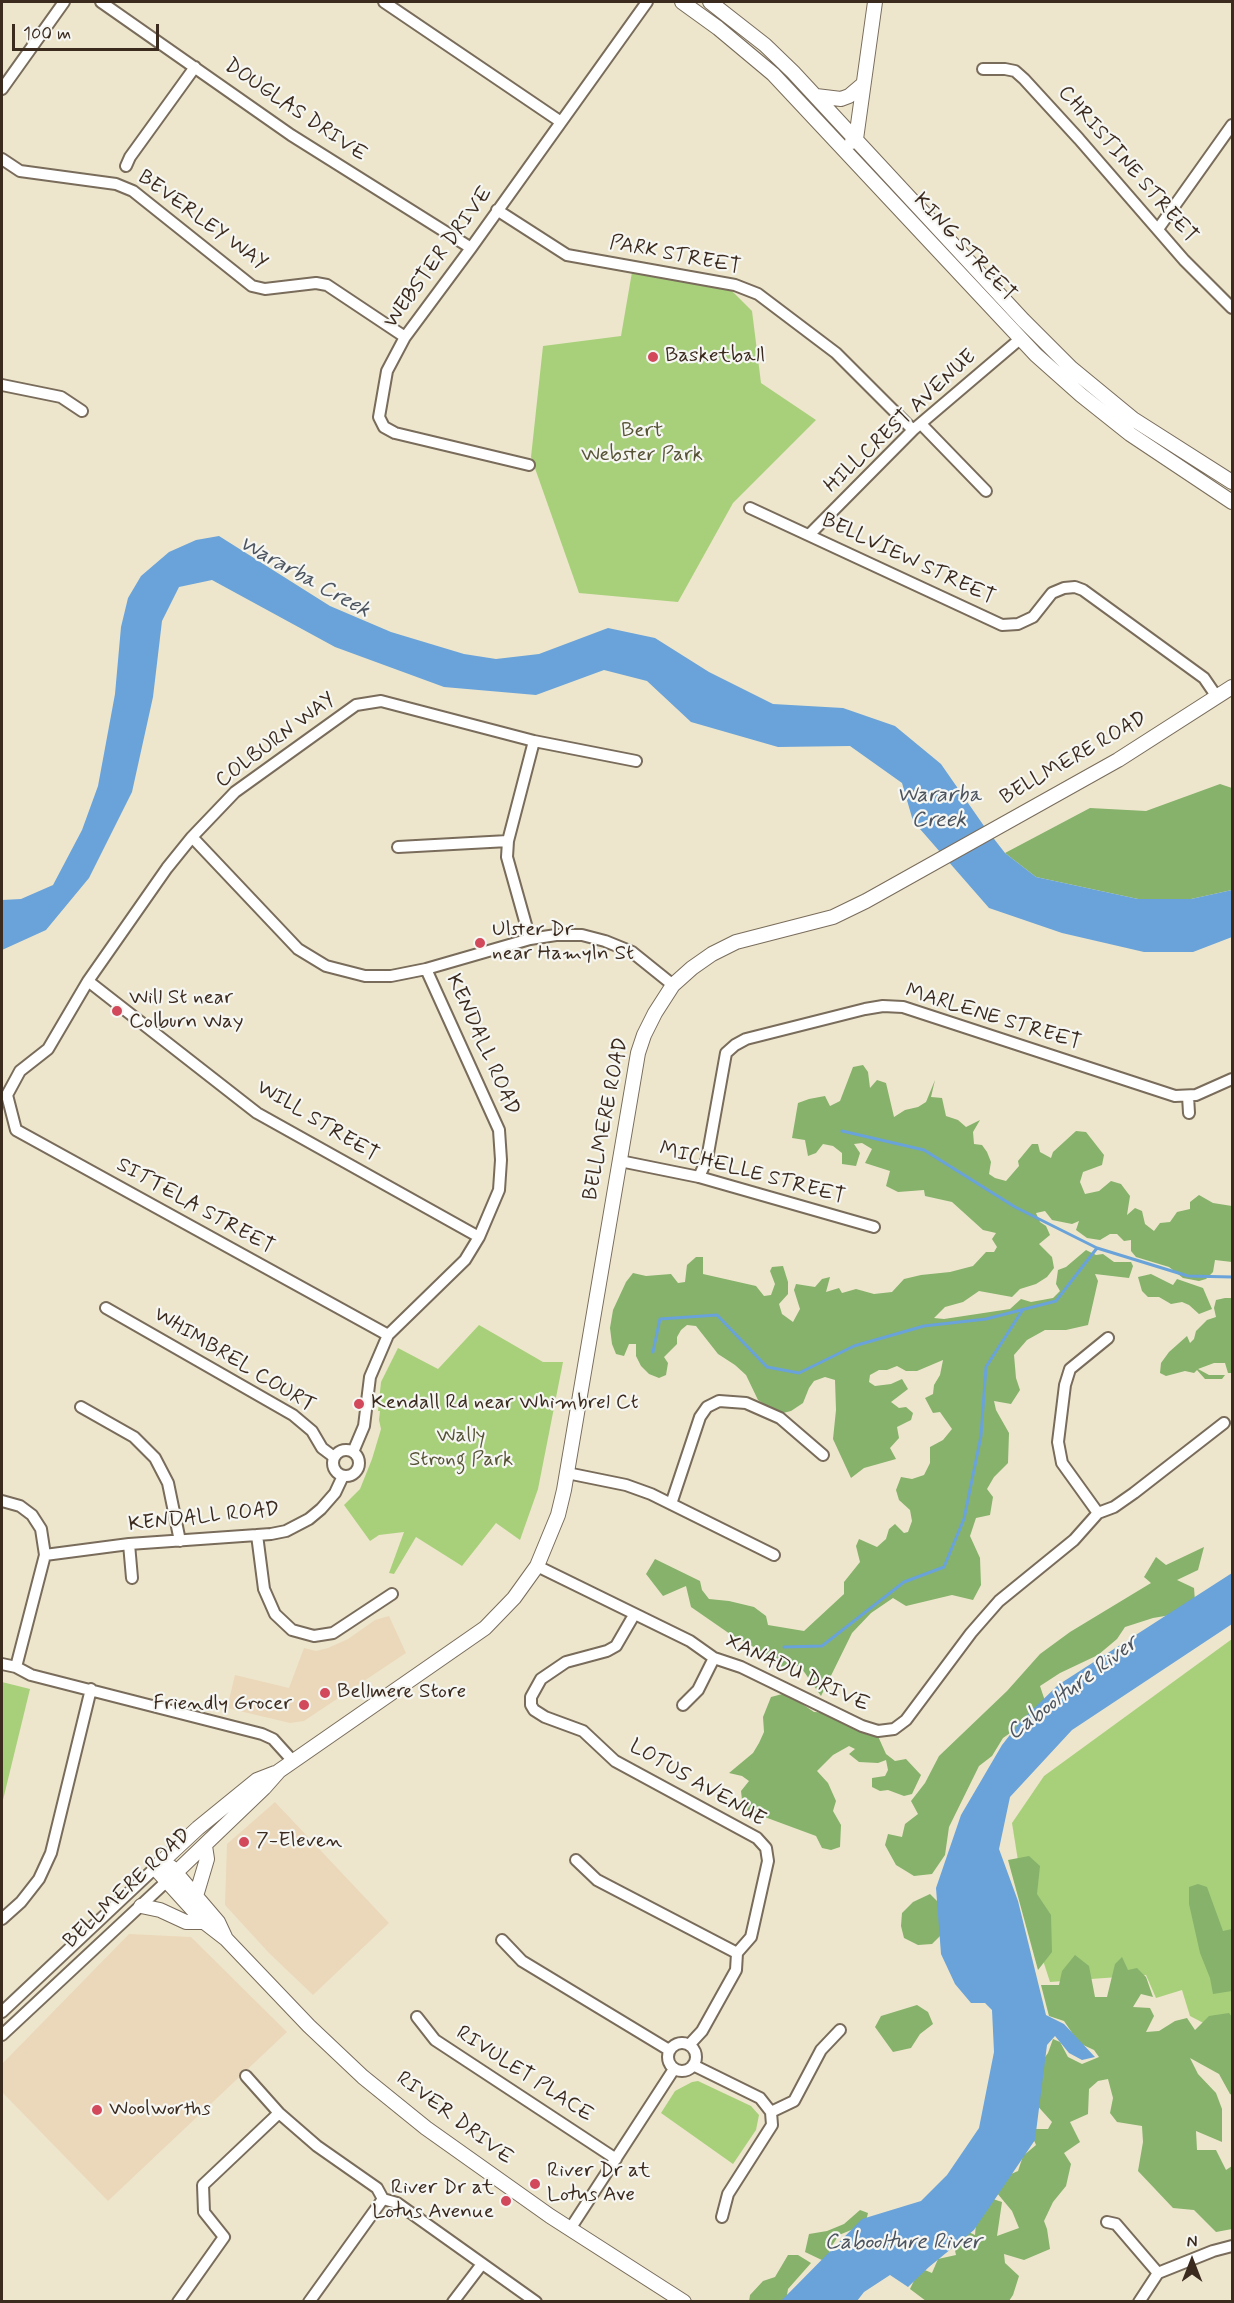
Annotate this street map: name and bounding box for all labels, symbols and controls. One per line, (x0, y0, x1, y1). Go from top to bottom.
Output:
scale bar (15, 12, 162, 50)
text: 100 m (23, 22, 71, 46)
street label: DOUGLAS DRIVE (219, 54, 371, 168)
street label: CHRISTINE STREET (1052, 81, 1202, 249)
street label: BEVERLEY WAY (132, 165, 272, 277)
street label: WEBSTER DRIVE (379, 182, 499, 334)
street label: KING STREET (907, 188, 1021, 308)
street label: PARK STREET (607, 231, 743, 281)
place label: Basketball (665, 344, 765, 370)
street label: HILLCREST AVENUE (820, 345, 982, 499)
marker: Basketball (646, 350, 660, 364)
park label: Bert Webster Park (581, 419, 703, 469)
street label: BELLVIEW STREET (817, 509, 999, 611)
water label: Wararba Creek (234, 531, 374, 625)
street label: COLBURN WAY (211, 688, 341, 794)
street label: BELLMERE ROAD (996, 707, 1152, 811)
water label: Wararba Creek (897, 783, 981, 834)
place label: Ulster Dr near Hamyln St (492, 918, 634, 968)
marker: Ulster Dr near Hamyln St (473, 936, 487, 950)
street label: KENDALL ROAD (440, 971, 524, 1119)
street label: MARLENE STREET (902, 979, 1084, 1057)
place label: Will St near Colburn Way (129, 986, 244, 1036)
marker: Will St near Colburn Way (110, 1004, 124, 1018)
street label: BELLMERE ROAD (579, 1035, 635, 1203)
street label: WILL STREET (251, 1076, 383, 1168)
street label: MICHELLE STREET (656, 1137, 848, 1211)
street label: SITTELA STREET (112, 1153, 278, 1261)
street label: WHIMBREL COURT (149, 1303, 319, 1419)
place label: Kendall Rd near Whimbrel Ct (371, 1391, 638, 1417)
marker: Kendall Rd near Whimbrel Ct (352, 1397, 366, 1411)
park label: Wally Strong Park (409, 1424, 513, 1474)
street label: KENDALL ROAD (127, 1498, 281, 1538)
street label: XANADU DRIVE (721, 1630, 873, 1718)
water label: Caboolture River (1002, 1631, 1144, 1747)
place label: Bellmere Store (337, 1680, 466, 1706)
marker: Bellmere Store (318, 1686, 332, 1700)
place label: Friendly Grocer (153, 1692, 292, 1718)
marker: Friendly Grocer (297, 1698, 311, 1712)
street label: LOTUS AVENUE (624, 1735, 770, 1833)
street label: BELLMERE ROAD (59, 1823, 197, 1955)
place label: 7-Eleven (256, 1829, 342, 1855)
marker: 7-Eleven (237, 1835, 251, 1849)
street label: RIVULET PLACE (451, 2021, 597, 2129)
street label: RIVER DRIVE (391, 2067, 517, 2171)
place label: Woolworths (109, 2097, 211, 2123)
marker: Woolworths (90, 2103, 104, 2117)
place label: River Dr at Lotus Ave (547, 2159, 650, 2209)
place label: River Dr at Lotus Avenue (372, 2176, 494, 2226)
marker: River Dr at Lotus Ave (528, 2177, 542, 2191)
marker: River Dr at Lotus Avenue (499, 2194, 513, 2208)
water label: Caboolture River (824, 2230, 982, 2256)
north arrow (1162, 2231, 1222, 2291)
text: N (1187, 2232, 1197, 2253)

